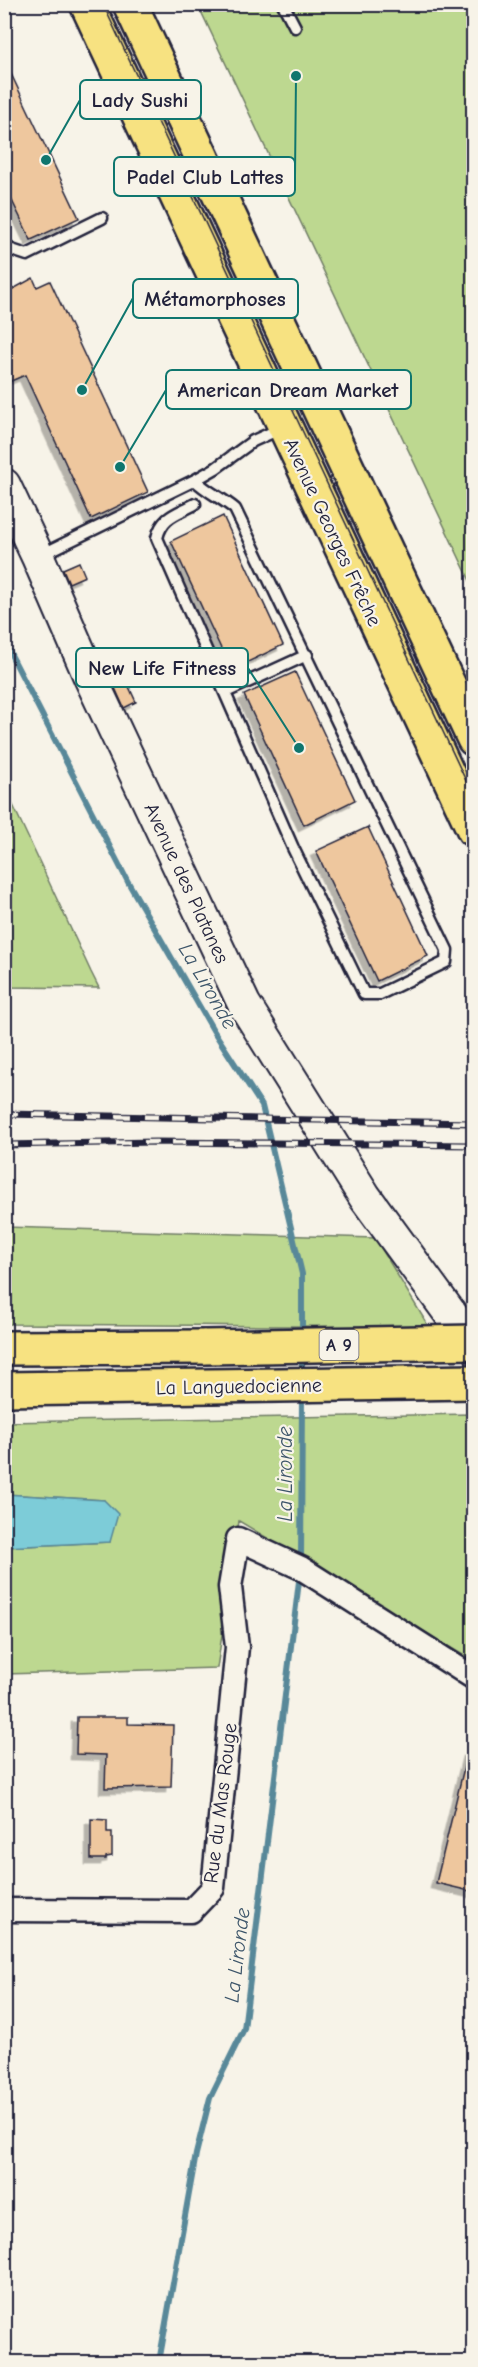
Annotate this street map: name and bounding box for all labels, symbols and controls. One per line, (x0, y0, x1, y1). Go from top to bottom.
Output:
callout: Lady Sushi (80, 80, 201, 119)
text: Lady Sushi (92, 88, 188, 112)
callout: Padel Club Lattes (114, 157, 295, 196)
text: Padel Club Lattes (127, 165, 284, 189)
callout: Métamorphoses (133, 279, 298, 318)
text: Métamorphoses (144, 287, 286, 311)
callout: American Dream Market (166, 370, 411, 409)
text: American Dream Market (178, 378, 400, 402)
street label: Avenue Georges Frêche (279, 435, 386, 630)
callout: New Life Fitness (76, 648, 248, 687)
text: New Life Fitness (88, 656, 236, 680)
street label: Avenue des Platanes (139, 800, 234, 967)
water label: La Lironde (174, 939, 242, 1034)
road number: A 9 (320, 1330, 358, 1360)
street label: La Languedocienne (156, 1374, 322, 1399)
water label: La Lironde (273, 1426, 297, 1522)
street label: Rue du Mas Rouge (199, 1721, 242, 1885)
water label: La Lironde (219, 1906, 255, 2004)

